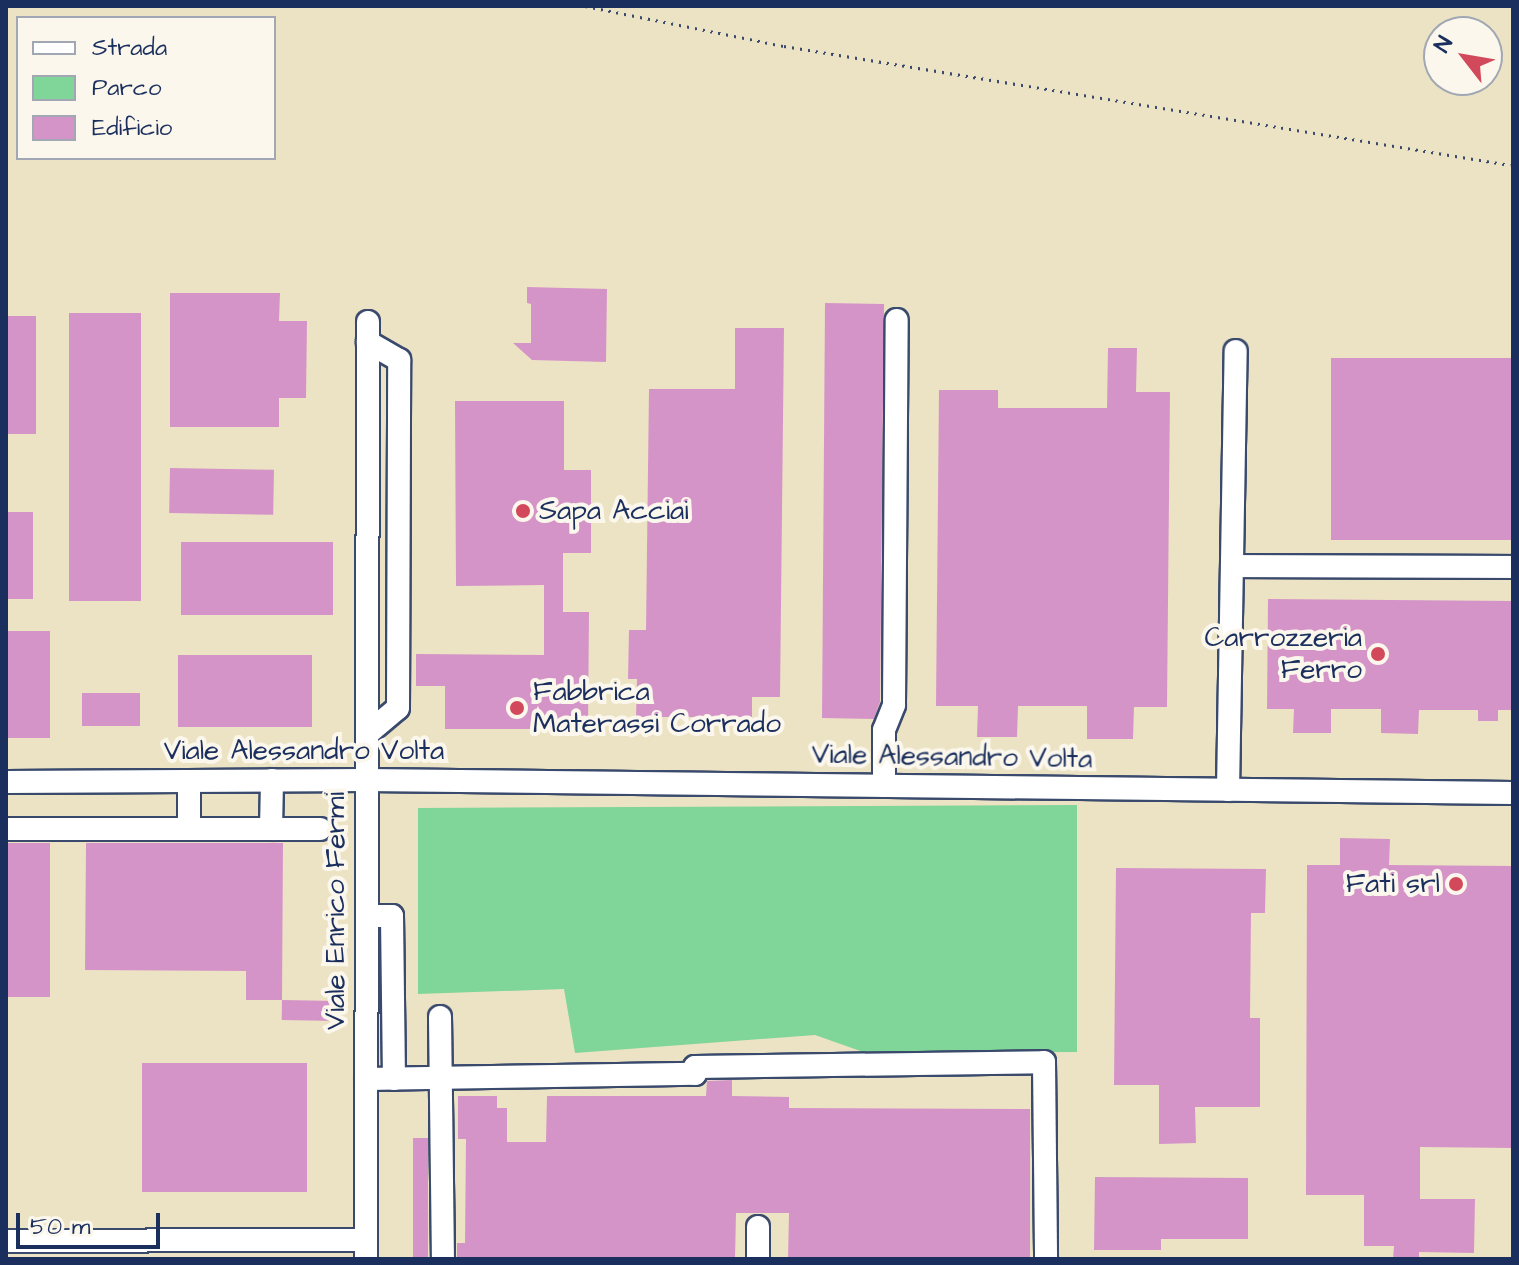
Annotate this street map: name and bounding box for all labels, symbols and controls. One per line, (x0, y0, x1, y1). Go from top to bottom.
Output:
legend (16, 16, 276, 160)
north arrow (1423, 16, 1503, 96)
text: Strada (92, 31, 167, 65)
text: N (1427, 31, 1461, 58)
text: Parco (92, 71, 161, 105)
text: Edificio (92, 111, 172, 145)
place label: Sapa Acciai (539, 494, 688, 528)
marker: Sapa Acciai (514, 502, 532, 520)
place label: Carrozzeria Ferro (1204, 621, 1362, 687)
marker: Carrozzeria Ferro (1369, 645, 1387, 663)
place label: Fabbrica Materassi Corrado (533, 675, 781, 741)
marker: Fabbrica Materassi Corrado (508, 699, 526, 717)
street label: Viale Alessandro Volta (164, 734, 444, 768)
street label: Viale Alessandro Volta (811, 738, 1093, 776)
street label: Viale Enrico Fermi (319, 792, 353, 1030)
place label: Fati srl (1346, 867, 1440, 901)
marker: Fati srl (1447, 875, 1465, 893)
scale bar (20, 1197, 164, 1247)
text: 50 m (30, 1210, 90, 1244)

